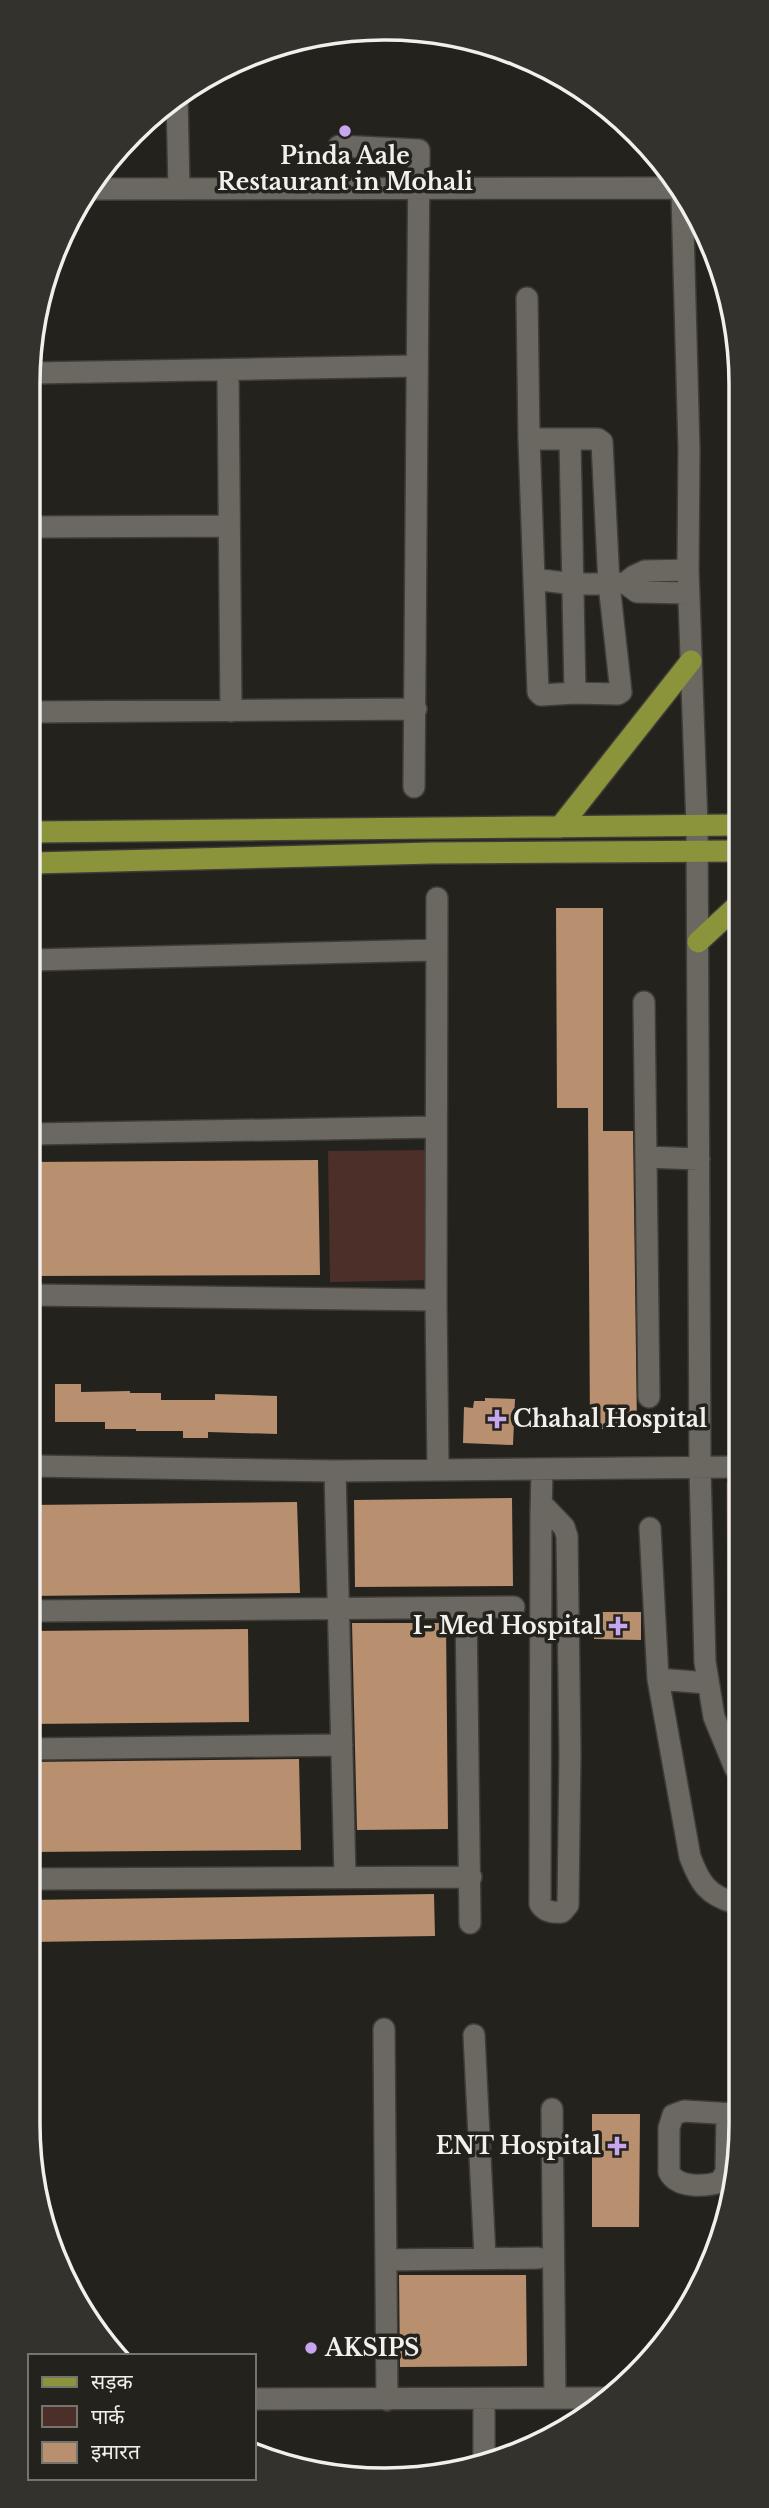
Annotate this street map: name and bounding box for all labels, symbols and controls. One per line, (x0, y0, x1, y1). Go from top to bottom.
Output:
marker: Pinda Aale Restaurant in Mohali (337, 123, 353, 139)
place label: Pinda Aale Restaurant in Mohali (217, 142, 473, 196)
place label: Chahal Hospital (513, 1405, 707, 1433)
marker: Chahal Hospital (487, 1409, 507, 1429)
place label: I- Med Hospital (413, 1612, 602, 1640)
marker: I- Med Hospital (608, 1616, 628, 1636)
place label: ENT Hospital (436, 2132, 601, 2160)
marker: ENT Hospital (607, 2136, 627, 2156)
place label: AKSIPS (324, 2334, 419, 2362)
marker: AKSIPS (303, 2340, 319, 2356)
legend (28, 2354, 256, 2480)
text: सड़क (91, 2369, 133, 2395)
text: पार्क (91, 2404, 125, 2430)
text: इमारत (91, 2439, 141, 2465)

